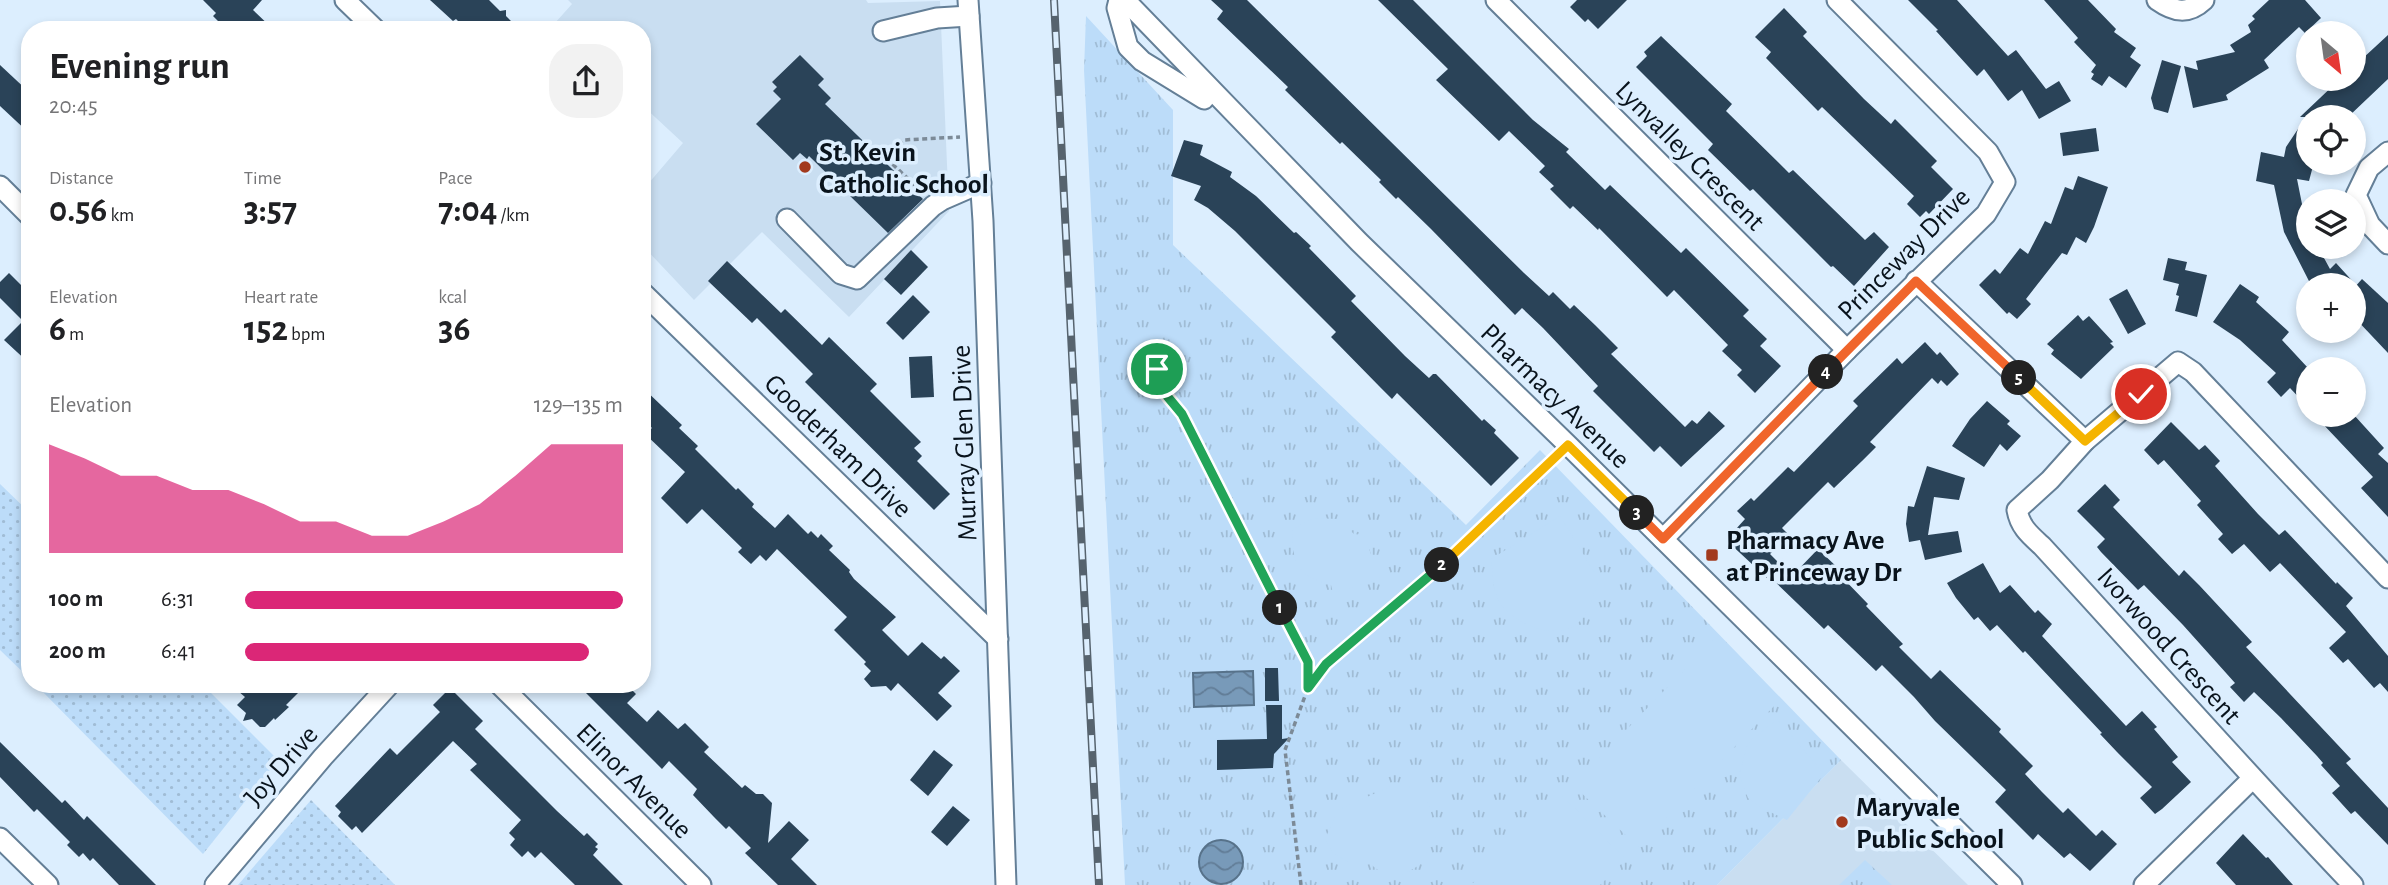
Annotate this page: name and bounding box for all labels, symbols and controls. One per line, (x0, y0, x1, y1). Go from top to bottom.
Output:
north arrow (2296, 21, 2366, 91)
map controls (2296, 21, 2366, 427)
button: share (549, 44, 623, 118)
text: Evening run (49, 48, 230, 86)
street label: Lynvalley Crescent (1610, 77, 1769, 236)
text: 20:45 (49, 95, 98, 118)
button: locate (2296, 105, 2366, 175)
place label: St. Kevin Catholic School (819, 139, 989, 199)
marker: St. Kevin Catholic School (797, 159, 813, 175)
text: Distance (49, 169, 113, 188)
text: Time (244, 169, 282, 188)
text: Pace (438, 169, 473, 188)
street label: Princeway Drive (1833, 183, 1976, 326)
button: layers (2296, 189, 2366, 259)
text: 0.56 (49, 193, 107, 228)
text: 3:57 (244, 193, 297, 228)
text: 7:04 (438, 193, 497, 228)
text: km (107, 206, 134, 225)
text: /km (497, 206, 530, 225)
button: + (2296, 273, 2366, 343)
text: Elevation (49, 288, 118, 307)
text: Heart rate (244, 288, 318, 307)
text: kcal (438, 288, 467, 307)
text: 6 (49, 312, 66, 347)
text: 152 (244, 312, 288, 347)
text: 36 (438, 312, 470, 347)
street label: Pharmacy Avenue (1475, 319, 1635, 474)
text: m (66, 325, 84, 344)
text: bpm (288, 325, 325, 344)
pin (1127, 339, 1187, 399)
street label: Murray Glen Drive (948, 344, 982, 541)
icon: arrive (1138, 350, 1176, 388)
pin: 4 (1808, 354, 1843, 390)
button: − (2296, 357, 2366, 427)
pin: 5 (2002, 360, 2036, 396)
text: 4 (1821, 362, 1830, 381)
pin (2111, 364, 2171, 424)
text: 5 (2014, 368, 2023, 387)
street label: Gooderham Drive (759, 369, 917, 523)
icon: check (2122, 375, 2160, 413)
text: Elevation (49, 394, 132, 417)
text: 129–135 m (534, 394, 623, 417)
pin: 3 (1620, 496, 1654, 530)
text: 3 (1632, 503, 1641, 522)
place label: Pharmacy Ave at Princeway Dr (1726, 527, 1902, 587)
marker: Pharmacy Ave at Princeway Dr (1704, 547, 1720, 563)
pin: 2 (1424, 548, 1460, 582)
text: 2 (1437, 555, 1446, 574)
street label: Ivorwood Crescent (2091, 563, 2246, 730)
text: 100 m (49, 588, 103, 611)
text: 6:31 (161, 588, 194, 611)
pin: 1 (1262, 590, 1298, 626)
text: 1 (1276, 598, 1283, 617)
text: 200 m (49, 640, 106, 663)
text: 6:41 (161, 640, 196, 663)
street label: Elinor Avenue (571, 718, 697, 844)
street label: Joy Drive (239, 721, 324, 812)
place label: Maryvale Public School (1856, 794, 2004, 854)
marker: Maryvale Public School (1834, 814, 1850, 830)

